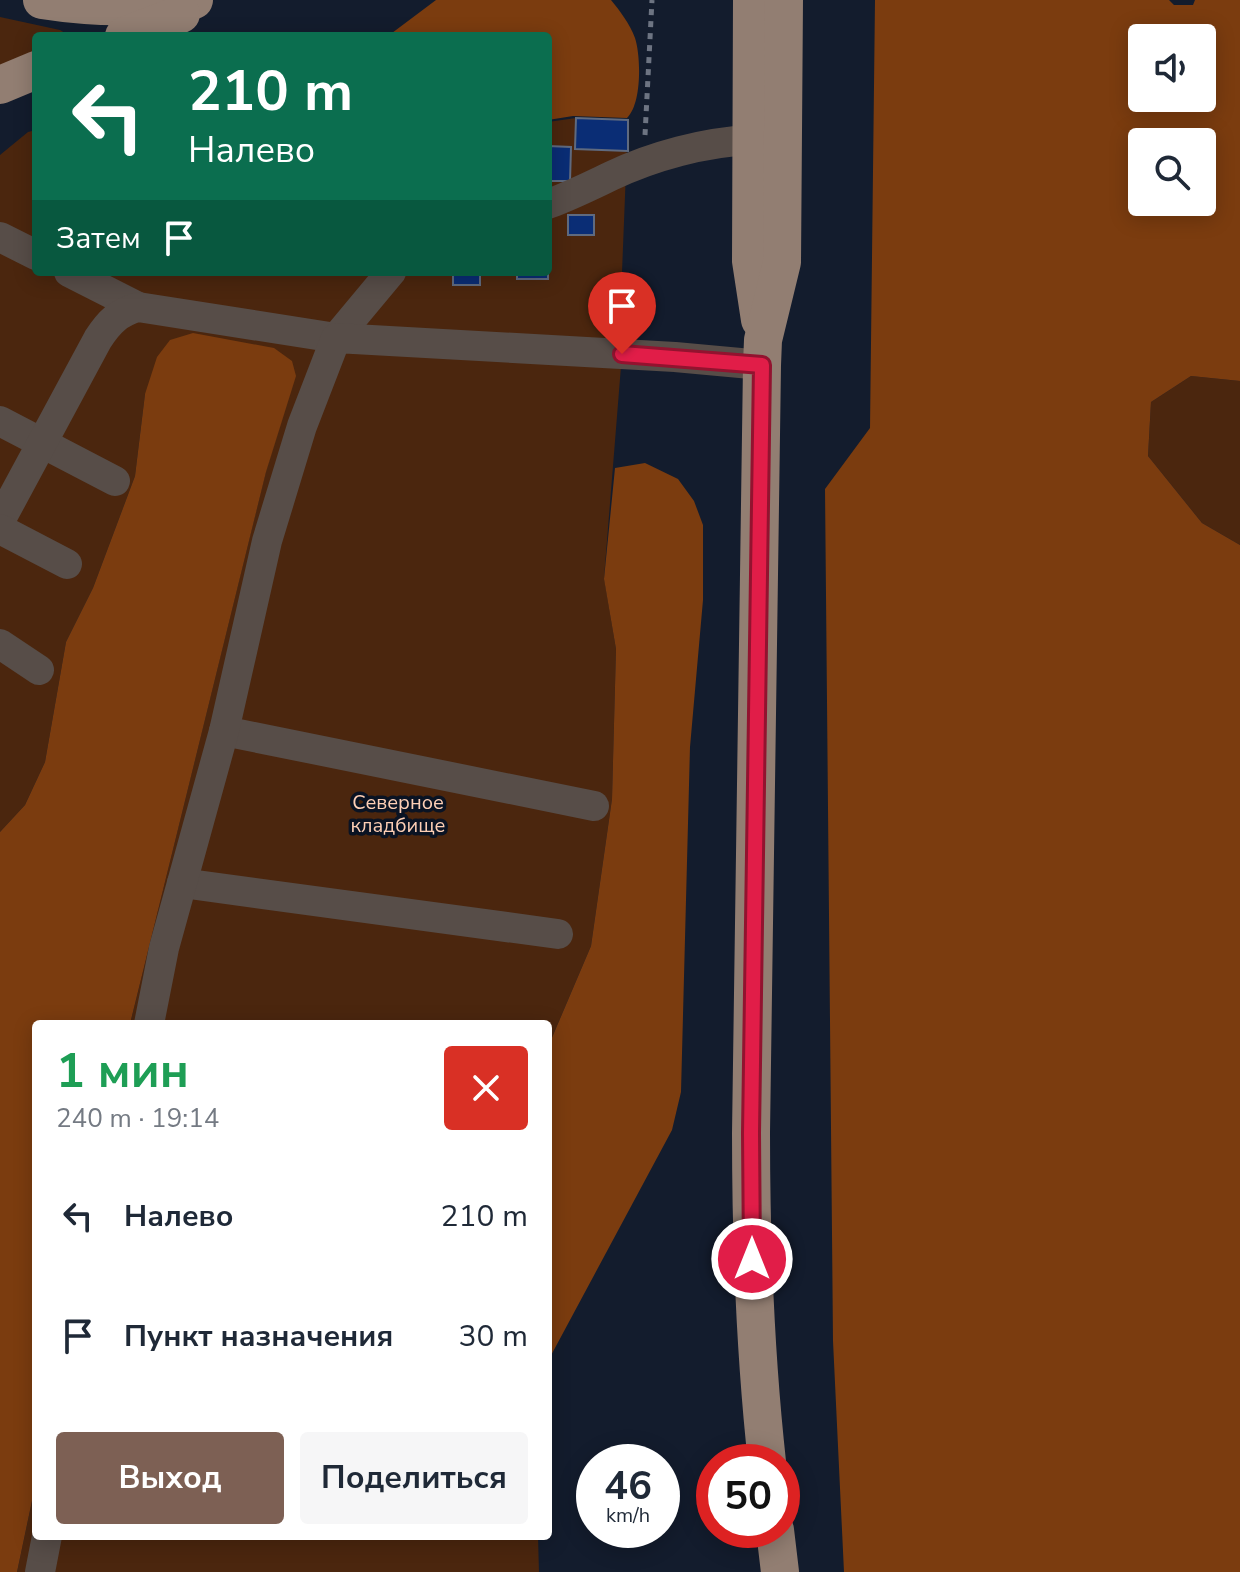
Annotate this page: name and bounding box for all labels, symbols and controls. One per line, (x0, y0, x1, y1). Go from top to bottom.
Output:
map controls (1128, 24, 1216, 216)
button: sound (1128, 24, 1216, 112)
text: 210 m (188, 53, 353, 130)
icon: left (56, 64, 160, 168)
text: Налево (188, 126, 315, 175)
button: search (1128, 128, 1216, 216)
icon: arrive (157, 216, 201, 260)
text: Затем (56, 218, 141, 259)
pin (588, 272, 656, 354)
icon: arrive (600, 284, 644, 328)
park label: Северное кладбище (351, 789, 445, 839)
text: 1 мин (56, 1038, 189, 1104)
button: close (444, 1046, 528, 1130)
text: 240 m · 19:14 (56, 1101, 219, 1136)
icon: left (56, 1194, 100, 1238)
text: Налево (124, 1196, 233, 1237)
text: 210 m (441, 1196, 528, 1237)
position arrow (710, 1217, 794, 1301)
icon: arrive (56, 1314, 100, 1358)
text: Пункт назначения (124, 1316, 393, 1357)
text: 30 m (459, 1316, 528, 1357)
button: Выход (56, 1432, 284, 1524)
button: Поделиться (300, 1432, 528, 1524)
speed limit sign: 50 (696, 1444, 800, 1548)
text: 46 (604, 1459, 652, 1513)
text: km/h (606, 1502, 650, 1529)

